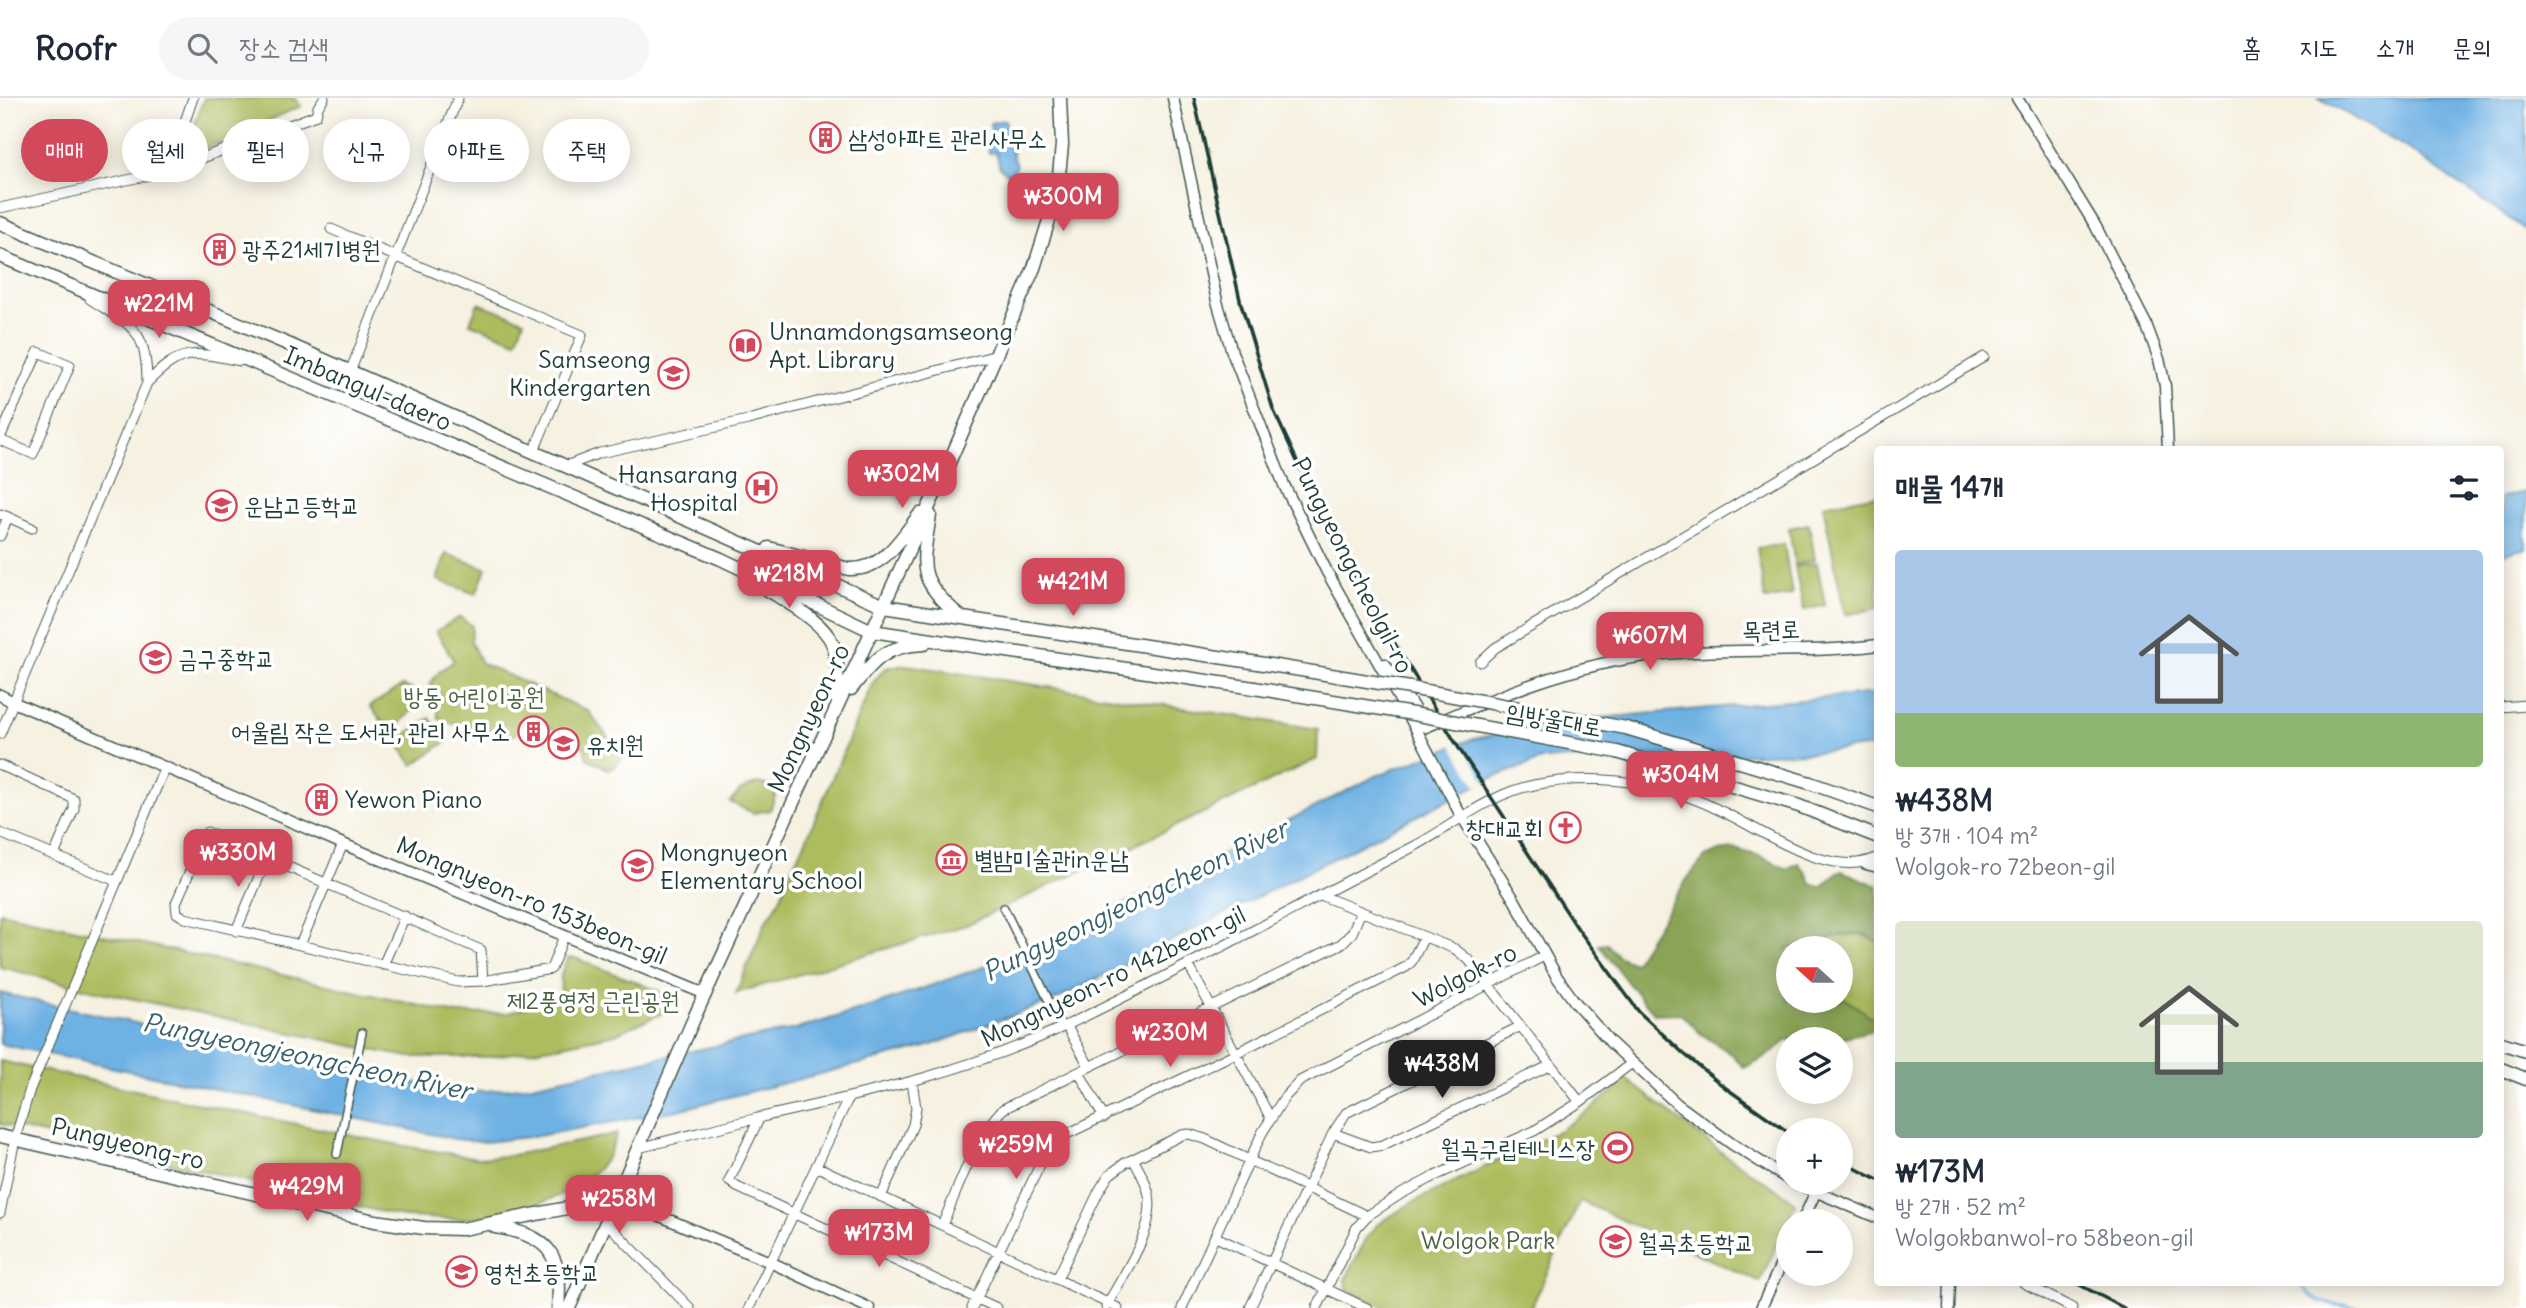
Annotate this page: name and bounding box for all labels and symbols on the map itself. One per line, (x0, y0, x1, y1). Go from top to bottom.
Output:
building icon: 삼성아파트 관리사무소 (808, 121, 842, 155)
place label: 삼성아파트 관리사무소 (848, 123, 1047, 153)
pin: ₩300M (1014, 174, 1112, 233)
building icon: 광주21세기병원 (202, 232, 236, 266)
place label: 광주21세기병원 (242, 234, 381, 264)
pin: ₩221M (110, 280, 208, 340)
place label: Unnamdongsamseong Apt. Library (769, 316, 1013, 374)
library icon: Unnamdongsamseong Apt. Library (729, 328, 763, 362)
street label: Imbangul-daero (280, 339, 456, 437)
place label: Samseong Kindergarten (509, 344, 651, 402)
school or university icon: Samseong Kindergarten (657, 356, 691, 390)
pin: ₩302M (853, 450, 951, 510)
street label: Pungyeongcheolgil-ro (1286, 452, 1420, 678)
place label: Hansarang Hospital (618, 459, 738, 517)
hospital icon: Hansarang Hospital (744, 471, 778, 505)
school or university icon: 운남고등학교 (204, 488, 238, 522)
place label: 운남고등학교 (244, 490, 360, 520)
pin: ₩218M (740, 550, 838, 610)
pin: ₩421M (1024, 559, 1122, 618)
pin: ₩607M (1601, 612, 1699, 672)
street label: 목련로 (1742, 613, 1800, 645)
street label: Mongnyeon-ro (760, 639, 856, 797)
school or university icon: 금구중학교 (138, 641, 172, 675)
place label: 금구중학교 (178, 643, 275, 673)
park label: 방동 어린이공원 (404, 681, 544, 711)
street label: 임방울대로 (1504, 696, 1604, 742)
building icon: 어울림 작은 도서관, 관리 사무소 (516, 714, 550, 748)
place label: 어울림 작은 도서관, 관리 사무소 (231, 716, 510, 746)
school or university icon: 유치원 (546, 727, 580, 761)
place label: 유치원 (586, 729, 644, 759)
pin: ₩304M (1632, 752, 1730, 811)
building icon: Yewon Piano (305, 782, 339, 816)
place label: Yewon Piano (345, 784, 482, 814)
water label: Pungyeongjeongcheon River (977, 810, 1296, 988)
church icon: 창대교회 (1549, 811, 1583, 845)
place label: 창대교회 (1466, 813, 1543, 843)
street label: Mongnyeon-ro 153beon-gil (392, 829, 672, 971)
pin: ₩330M (189, 830, 287, 889)
place label: Mongnyeon Elementary School (660, 837, 863, 895)
museum icon: 별밤미술관in운남 (934, 842, 968, 876)
place label: 별밤미술관in운남 (974, 844, 1128, 874)
school or university icon: Mongnyeon Elementary School (620, 849, 654, 883)
street label: Mongnyeon-ro 142beon-gil (976, 899, 1250, 1053)
street label: Wolgok-ro (1408, 936, 1522, 1014)
north arrow (1776, 936, 1853, 1013)
park label: 제2풍영정 근린공원 (506, 985, 680, 1015)
water label: Pungyeongjeongcheon River (140, 1005, 478, 1108)
pin: ₩230M (1121, 1010, 1219, 1069)
pin: ₩438M (1393, 1040, 1491, 1100)
street label: Pungyeong-ro (49, 1111, 207, 1175)
pin: ₩259M (967, 1122, 1065, 1181)
sports icon: 월곡구립테니스장 (1601, 1131, 1635, 1165)
place label: 월곡구립테니스장 (1441, 1133, 1595, 1163)
pin: ₩429M (258, 1164, 356, 1223)
pin: ₩258M (570, 1176, 668, 1235)
pin: ₩173M (830, 1210, 928, 1269)
park label: Wolgok Park (1421, 1225, 1555, 1255)
school or university icon: 월곡초등학교 (1598, 1225, 1632, 1259)
place label: 월곡초등학교 (1638, 1227, 1754, 1257)
school or university icon: 영천초등학교 (444, 1255, 478, 1289)
place label: 영천초등학교 (484, 1257, 600, 1287)

